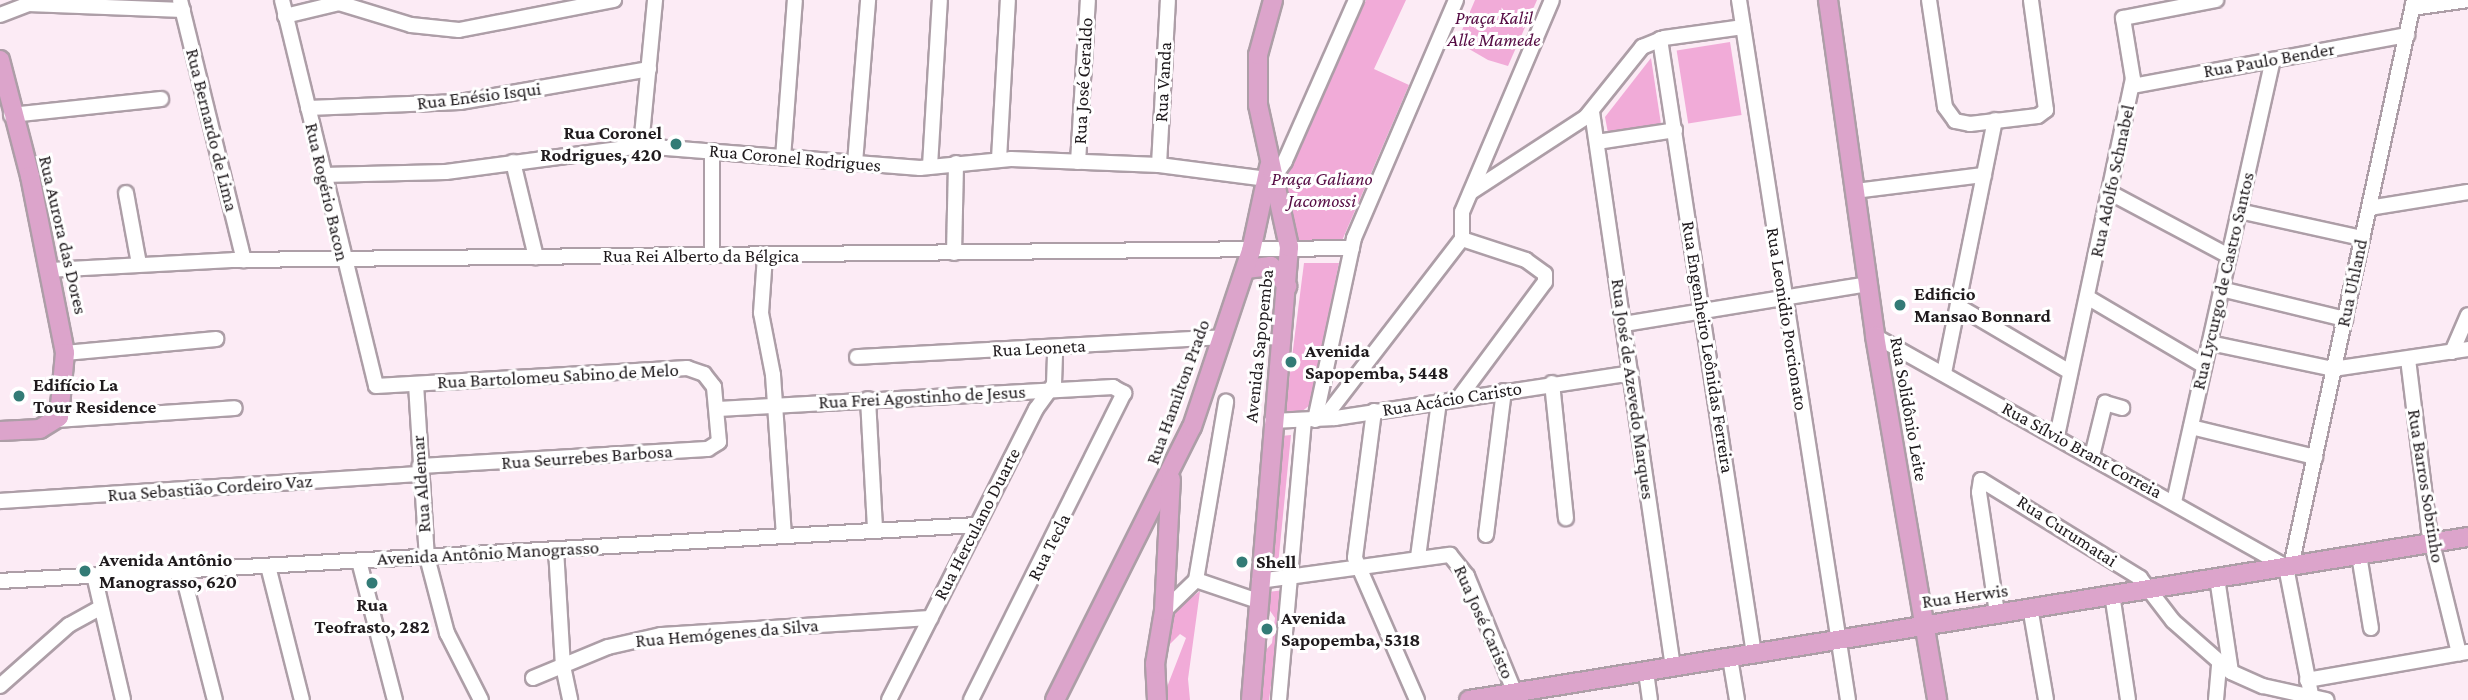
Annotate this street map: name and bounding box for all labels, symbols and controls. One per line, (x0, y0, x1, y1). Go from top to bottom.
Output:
park label: Praça Kalil Alle Mamede (1448, 7, 1540, 51)
street label: Rua José Geraldo (1068, 17, 1098, 145)
street label: Rua Paulo Bender (2202, 37, 2336, 83)
street label: Rua Vanda (1150, 41, 1176, 123)
street label: Rua Bernardo de Lima (181, 46, 243, 214)
street label: Rua Enésio Isqui (416, 77, 542, 115)
street label: Rua Adolfo Schnabel (2085, 103, 2139, 259)
street label: Rua Rogério Bacon (300, 121, 354, 263)
place label: Rua Coronel Rodrigues, 420 (540, 122, 662, 166)
marker: Rua Coronel Rodrigues, 420 (668, 136, 684, 152)
street label: Rua Coronel Rodrigues (708, 139, 882, 177)
street label: Rua Aurora das Dores (34, 154, 92, 316)
park label: Praça Galiano Jacomossi (1271, 168, 1373, 212)
street label: Rua Lycurgo de Castro Santos (2187, 170, 2259, 392)
street label: Rua Engenheiro Leônidas Ferreira (1677, 219, 1739, 475)
street label: Rua Leonidio Porcionato (1761, 226, 1813, 412)
street label: Rua Uhland (2332, 237, 2372, 329)
street label: Rua Rei Alberto da Bélgica (603, 245, 799, 267)
street label: Avenida Sapopemba (1240, 268, 1278, 424)
street label: Rua José de Azevedo Marques (1606, 277, 1660, 501)
place label: Edificio Mansao Bonnard (1914, 283, 2051, 327)
marker: Edificio Mansao Bonnard (1892, 297, 1908, 313)
street label: Rua Hamilton Prado (1141, 316, 1215, 468)
street label: Rua Leoneta (992, 334, 1086, 362)
street label: Rua Solidônio Leite (1885, 335, 1933, 483)
place label: Avenida Sapopemba, 5448 (1305, 340, 1449, 384)
marker: Avenida Sapopemba, 5448 (1283, 354, 1299, 370)
street label: Rua Bartolomeu Sabino de Melo (437, 358, 679, 394)
place label: Edifício La Tour Residence (33, 374, 156, 418)
street label: Rua Acácio Caristo (1381, 377, 1523, 421)
street label: Rua Frei Agostinho de Jesus (818, 380, 1026, 414)
marker: Edifício La Tour Residence (11, 388, 27, 404)
street label: Rua Sílvio Brant Correia (1998, 396, 2166, 504)
street label: Rua Barros Sobrinho (2403, 408, 2449, 564)
street label: Rua Aldemar (406, 434, 436, 534)
street label: Rua Seurrebes Barbosa (501, 440, 673, 474)
street label: Rua Herculano Duarte (929, 444, 1025, 604)
street label: Rua Sebastião Cordeiro Vaz (107, 469, 313, 507)
street label: Rua Curumatai (2013, 490, 2121, 572)
street label: Rua Tecla (1022, 510, 1076, 584)
street label: Avenida Antônio Manograsso (376, 536, 600, 570)
place label: Avenida Antônio Manograsso, 620 (99, 549, 237, 593)
place label: Shell (1256, 551, 1296, 573)
marker: Shell (1234, 554, 1250, 570)
street label: Rua José Caristo (1449, 562, 1519, 682)
marker: Avenida Antônio Manograsso, 620 (77, 563, 93, 579)
marker: Rua Teofrasto, 282 (364, 575, 380, 591)
street label: Rua Herwis (1920, 579, 2010, 613)
place label: Rua Teofrasto, 282 (314, 594, 430, 638)
place label: Avenida Sapopemba, 5318 (1281, 607, 1420, 651)
street label: Rua Hemógenes da Silva (634, 614, 820, 652)
marker: Avenida Sapopemba, 5318 (1259, 621, 1275, 637)

